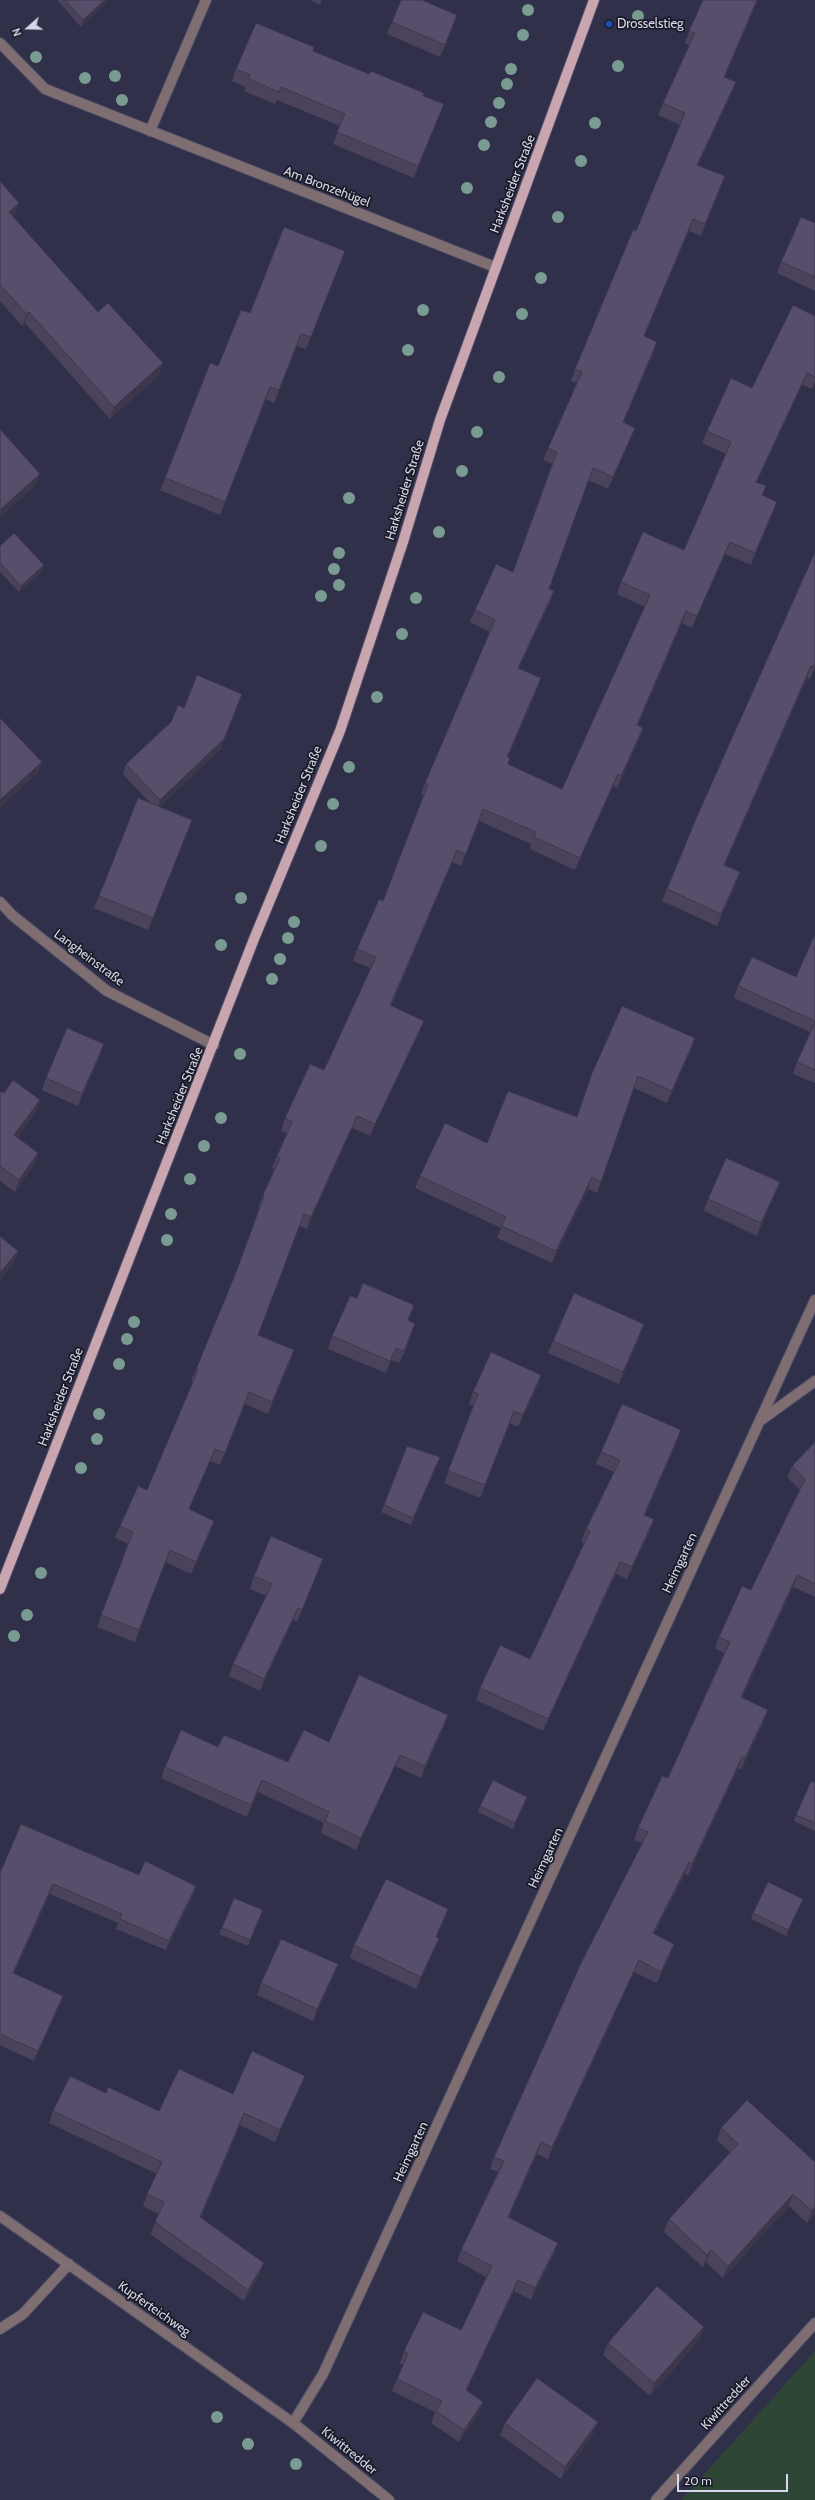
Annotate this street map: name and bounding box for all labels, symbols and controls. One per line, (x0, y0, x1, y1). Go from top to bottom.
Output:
north arrow (8, 8, 48, 48)
place label: Drosselstieg (617, 16, 684, 32)
marker: Drosselstieg (604, 19, 614, 29)
text: N (9, 26, 25, 38)
street label: Harksheider Straße (487, 133, 539, 235)
street label: Am Bronzehügel (282, 163, 372, 211)
street label: Harksheider Straße (382, 438, 428, 542)
street label: Harksheider Straße (272, 744, 326, 846)
street label: Langheinstraße (51, 926, 127, 990)
street label: Harksheider Straße (153, 1045, 207, 1147)
street label: Harksheider Straße (35, 1346, 87, 1448)
street label: Heimgarten (659, 1530, 701, 1596)
street label: Heimgarten (525, 1825, 567, 1891)
street label: Heimgarten (390, 2119, 432, 2185)
street label: Kupferteichweg (115, 2278, 193, 2340)
street label: Kiwittredder (698, 2373, 754, 2433)
street label: Kiwittredder (318, 2424, 380, 2478)
scale bar (679, 2466, 790, 2492)
text: 20 m (684, 2473, 712, 2488)

